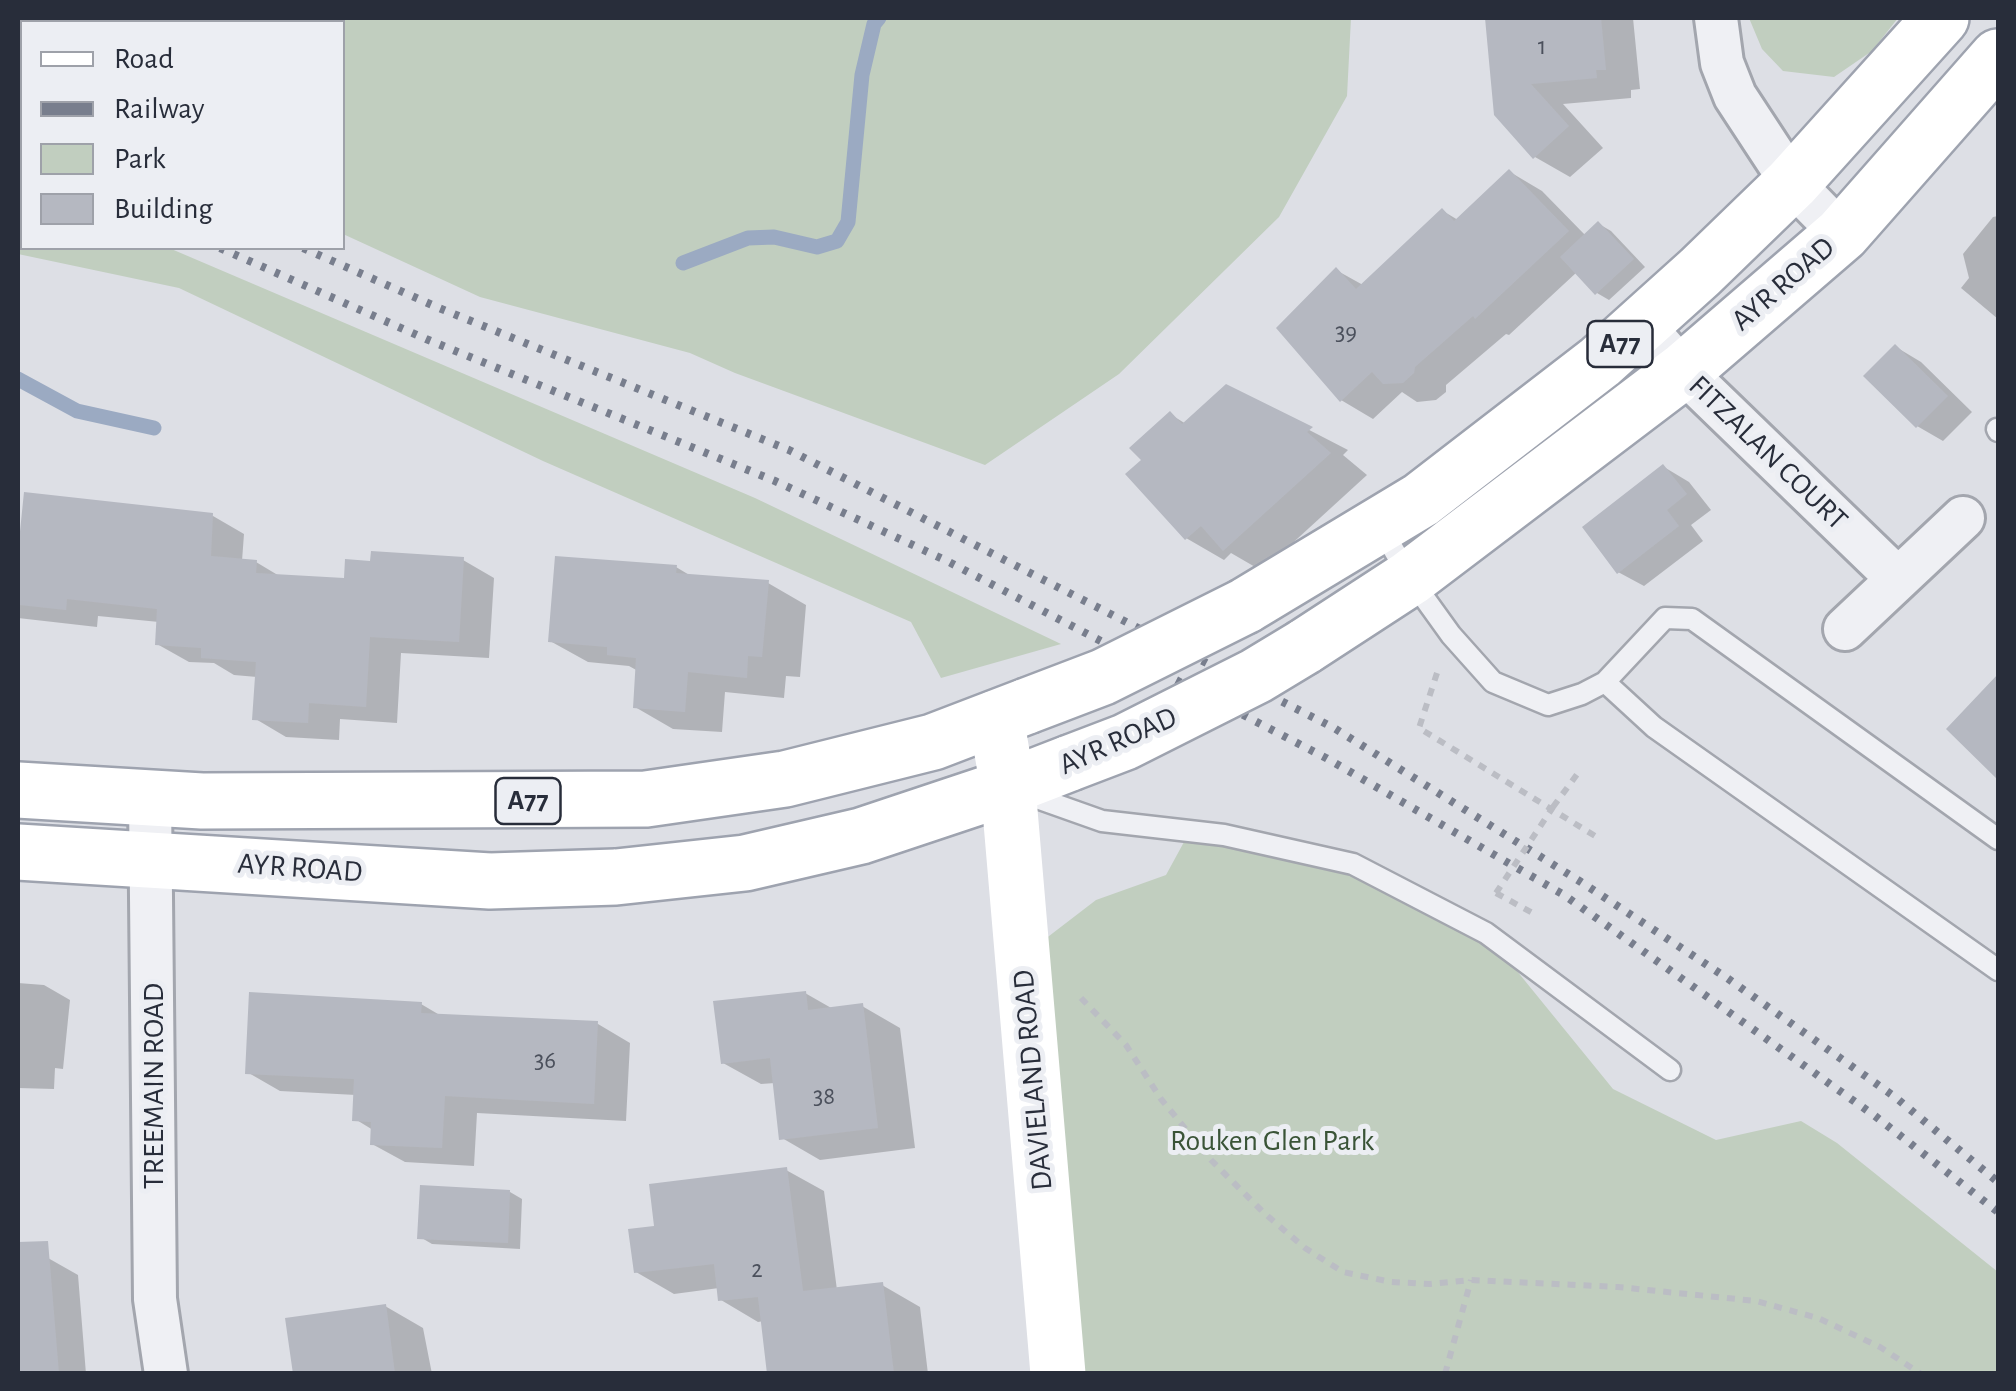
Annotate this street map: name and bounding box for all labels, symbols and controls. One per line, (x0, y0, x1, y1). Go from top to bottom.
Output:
legend (20, 20, 345, 250)
house number: 1 (1538, 31, 1546, 61)
text: Road (114, 44, 174, 74)
text: Railway (114, 94, 205, 124)
text: Park (114, 144, 166, 174)
text: Building (114, 194, 213, 224)
street label: AYR ROAD (1724, 229, 1842, 339)
house number: 39 (1335, 317, 1357, 347)
road number: A77 (1588, 321, 1652, 367)
street label: FITZALAN COURT (1681, 368, 1855, 538)
street label: AYR ROAD (1054, 699, 1182, 783)
road number: A77 (496, 778, 560, 824)
street label: AYR ROAD (236, 846, 364, 890)
street label: DAVIELAND ROAD (1005, 968, 1061, 1192)
street label: TREEMAIN ROAD (136, 983, 172, 1189)
house number: 36 (534, 1045, 556, 1075)
house number: 38 (813, 1081, 835, 1111)
park label: Rouken Glen Park (1170, 1123, 1374, 1159)
house number: 2 (751, 1254, 763, 1284)

